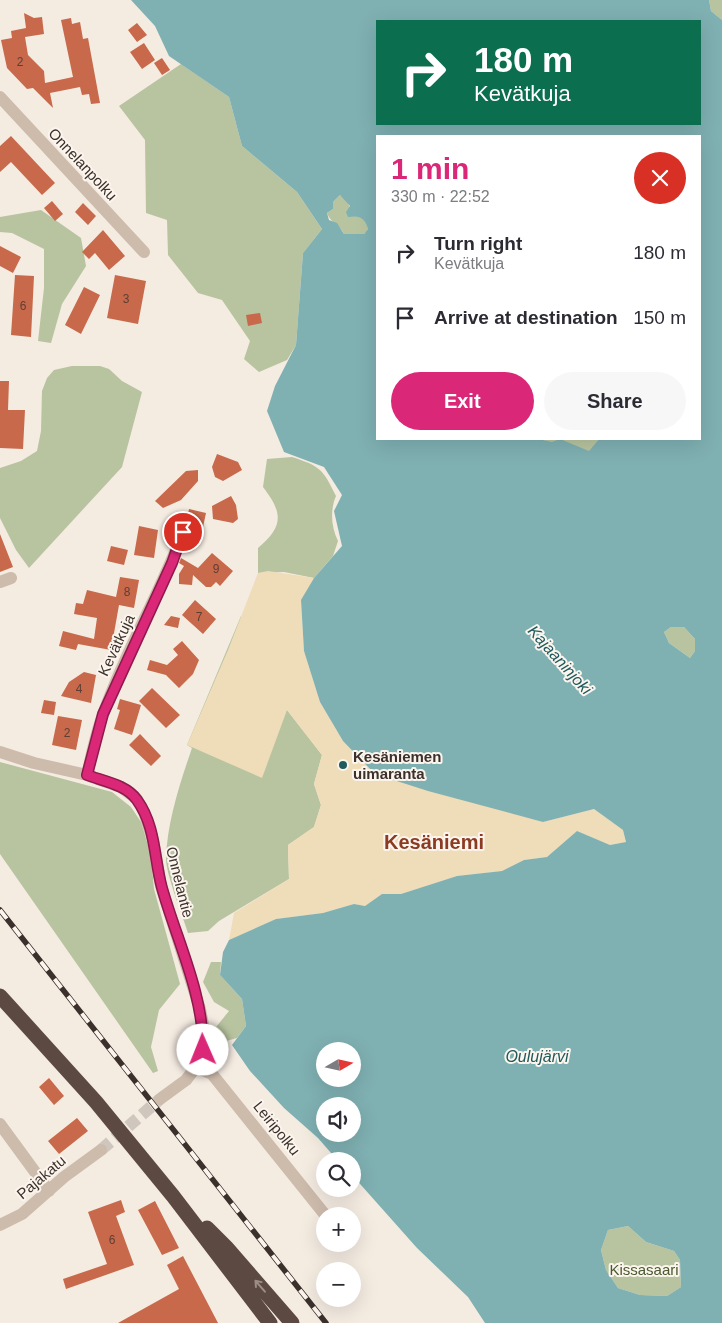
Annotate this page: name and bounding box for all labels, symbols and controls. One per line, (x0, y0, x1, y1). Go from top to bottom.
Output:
icon: right (391, 40, 456, 105)
text: 180 m (474, 40, 573, 79)
house number: 2 (17, 55, 24, 69)
text: Kevätkuja (474, 81, 571, 106)
street label: Onnelanpolku (45, 124, 121, 204)
text: 1 min (391, 152, 469, 185)
button: close (634, 152, 686, 204)
text: 330 m · 22:52 (391, 188, 490, 205)
text: Turn right (434, 233, 522, 254)
icon: right (391, 239, 419, 267)
text: 180 m (633, 242, 686, 263)
text: Kevätkuja (434, 255, 504, 272)
house number: 3 (123, 292, 130, 306)
house number: 6 (20, 299, 27, 313)
icon: arrive (391, 304, 419, 332)
text: Arrive at destination (434, 307, 618, 328)
text: 150 m (633, 307, 686, 328)
button: Exit (391, 372, 534, 430)
button: Share (544, 372, 686, 430)
pin (162, 511, 204, 553)
icon: arrive (169, 518, 197, 546)
house number: 9 (213, 562, 220, 576)
house number: 8 (124, 585, 131, 599)
house number: 7 (196, 610, 203, 624)
street label: Kevätkuja (94, 611, 138, 678)
water label: Kajaaninjoki (525, 622, 595, 698)
house number: 4 (76, 682, 83, 696)
house number: 2 (64, 726, 71, 740)
place label: Kesäniemen uimaranta (353, 748, 441, 782)
marker: Kesäniemen uimaranta (337, 759, 349, 771)
district label: Kesäniemi (384, 831, 484, 853)
street label: Onnelantie (163, 845, 197, 919)
position arrow (176, 1023, 228, 1075)
north arrow (316, 1042, 361, 1088)
map controls (316, 1042, 361, 1307)
water label: Oulujärvi (505, 1048, 569, 1065)
button: sound (316, 1097, 361, 1142)
street label: Leiripolku (250, 1098, 304, 1158)
street label: Pajakatu (13, 1152, 69, 1202)
button: search (316, 1152, 361, 1197)
button: + (316, 1207, 361, 1252)
house number: 6 (109, 1233, 116, 1247)
park label: Kissasaari (609, 1261, 679, 1278)
button: − (316, 1262, 361, 1307)
one-way arrow (255, 1279, 266, 1292)

